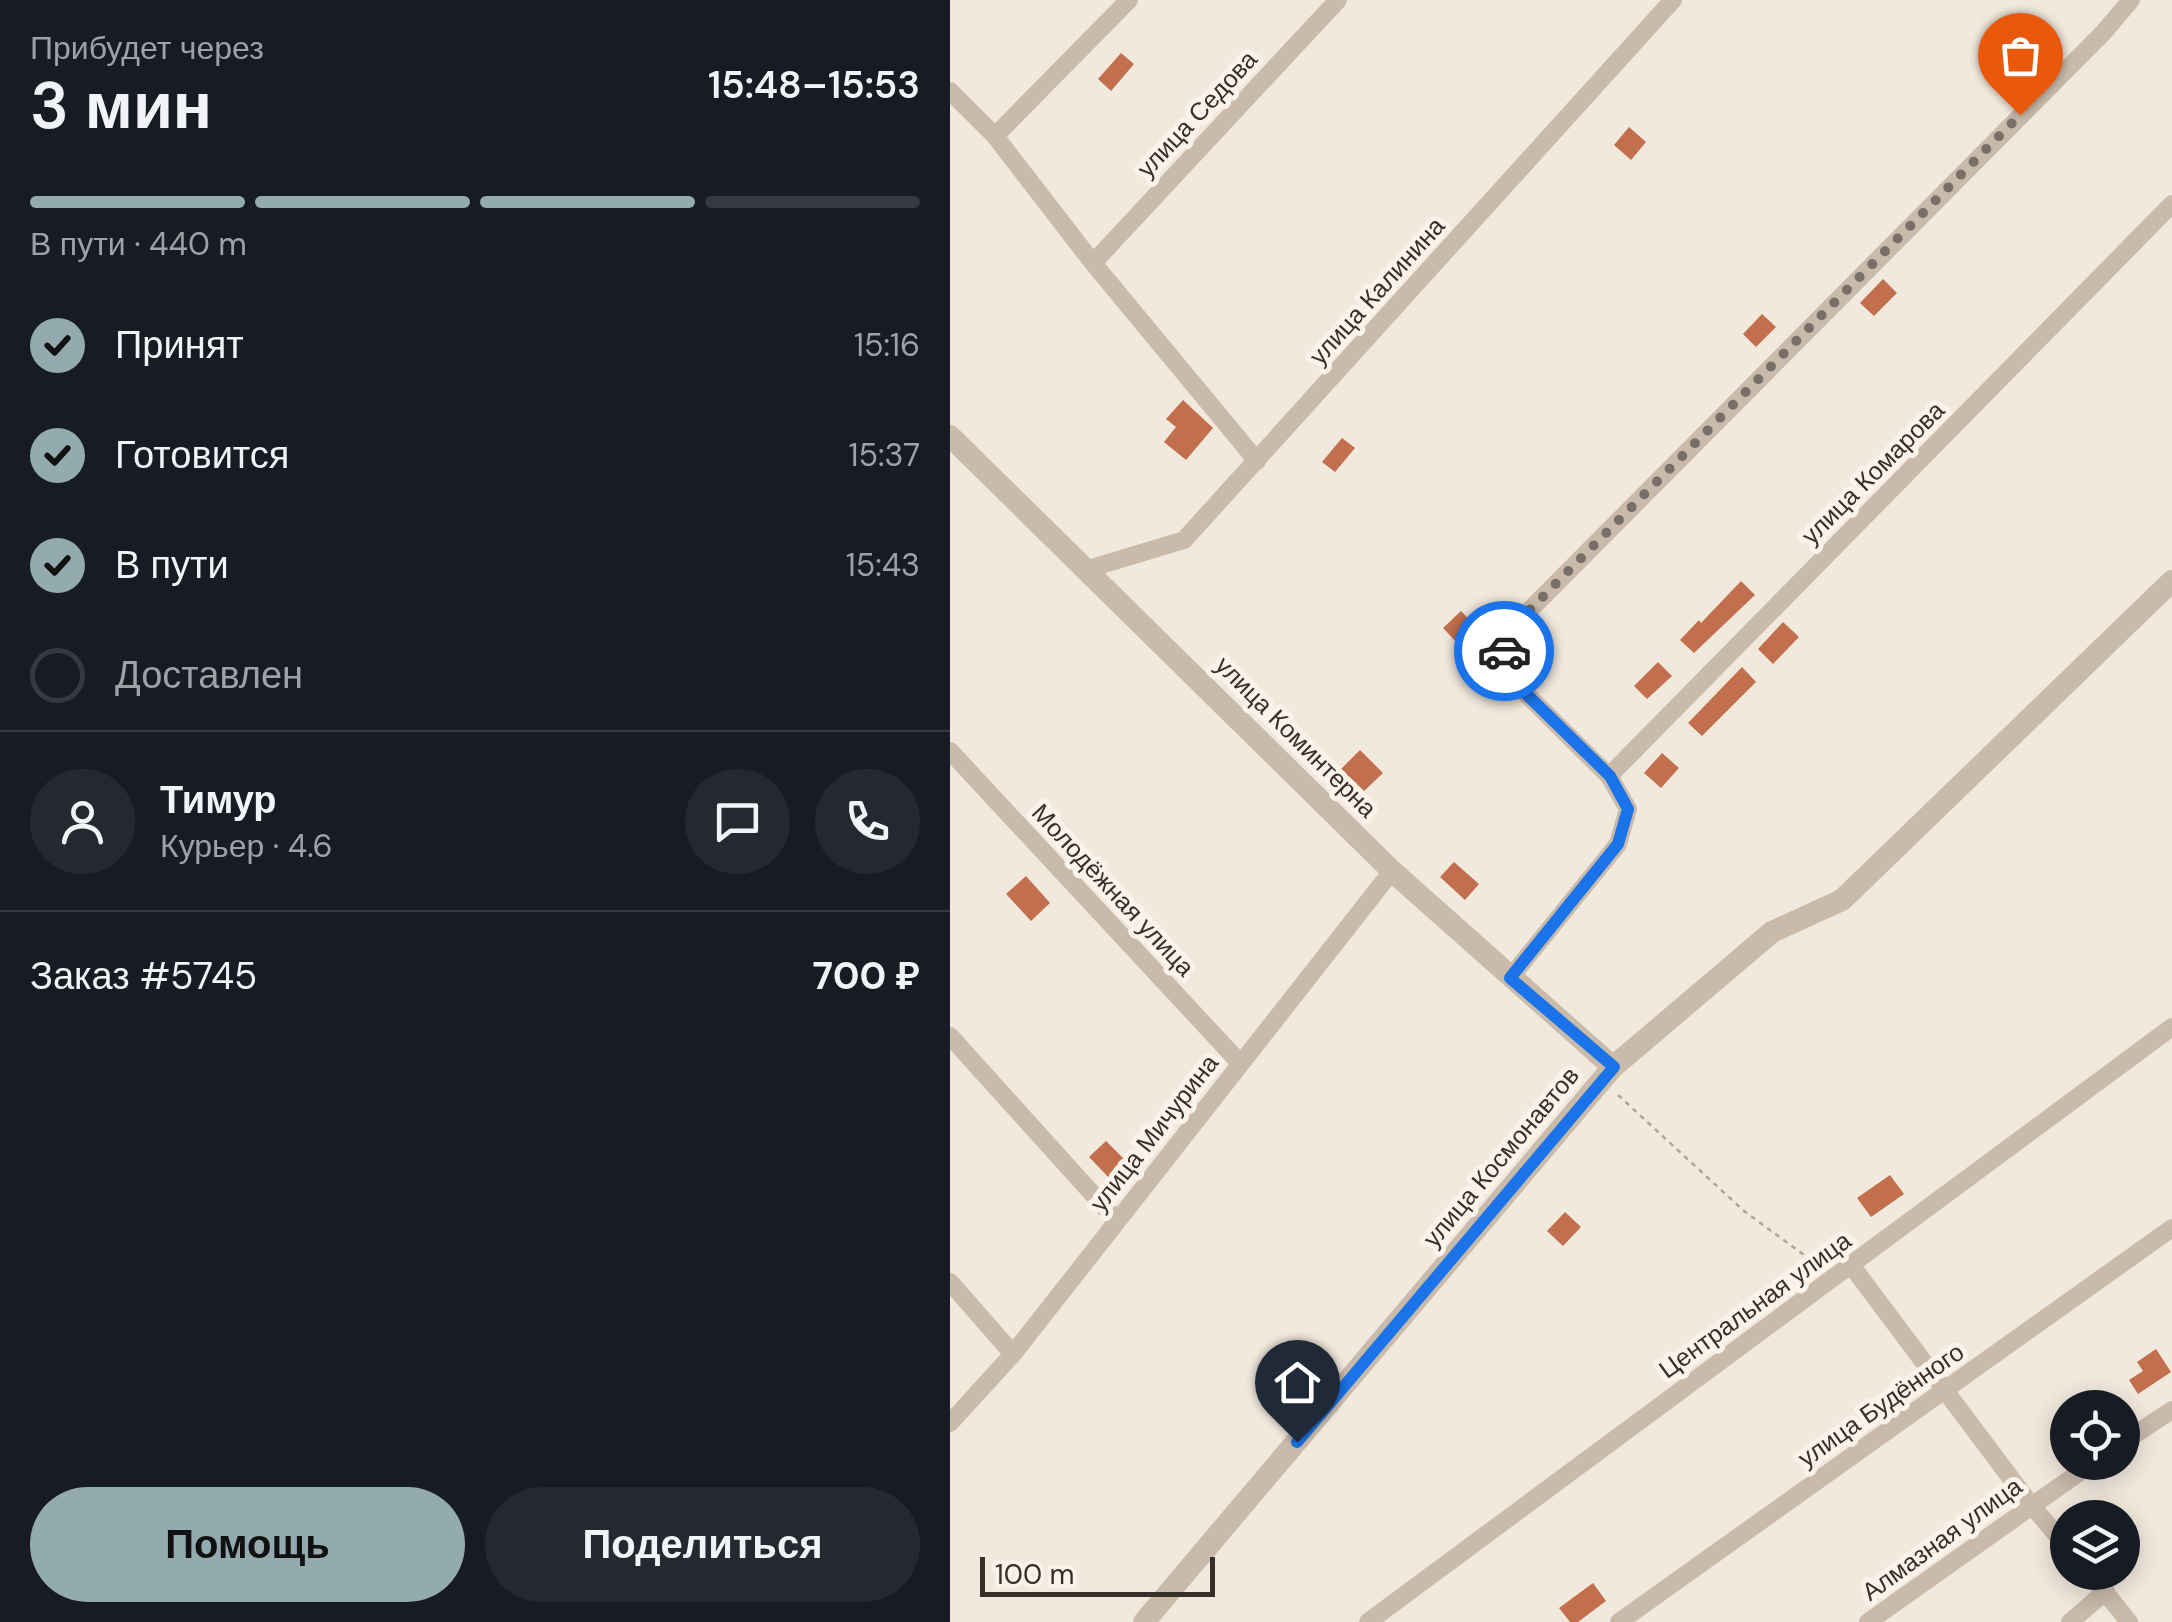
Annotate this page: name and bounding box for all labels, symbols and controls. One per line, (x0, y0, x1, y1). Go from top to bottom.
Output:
pin (1978, 13, 2063, 116)
text: Прибудет через (30, 27, 264, 69)
icon: bag (1993, 28, 2048, 83)
street label: улица Седова (1130, 43, 1264, 185)
text: 15:48–15:53 (708, 60, 920, 110)
text: 3 мин (30, 64, 212, 148)
street label: улица Калинина (1302, 210, 1452, 372)
text: В пути · 440 m (30, 223, 247, 265)
icon: check (30, 318, 85, 373)
text: Принят (115, 320, 244, 370)
text: 15:16 (854, 324, 920, 366)
street label: улица Комарова (1794, 394, 1952, 552)
icon: check (30, 428, 85, 483)
text: Готовится (115, 430, 289, 480)
text: 15:37 (849, 434, 920, 476)
icon: check (30, 538, 85, 593)
text: В пути (115, 540, 229, 590)
text: 15:43 (846, 544, 920, 586)
courier (1454, 601, 1554, 701)
icon: car (1477, 624, 1532, 679)
street label: улица Коминтерна (1208, 649, 1384, 825)
text: Доставлен (115, 650, 303, 700)
button: person (30, 769, 135, 874)
button: chat (685, 769, 790, 874)
button: phone (815, 769, 920, 874)
text: Тимур (160, 775, 277, 825)
street label: Молодёжная улица (1024, 797, 1202, 983)
text: Курьер · 4.6 (160, 825, 333, 867)
text: Заказ #5745 (30, 951, 257, 1001)
text: 700 ₽ (813, 951, 920, 1001)
street label: улица Мичурина (1082, 1048, 1226, 1218)
street label: улица Космонавтов (1416, 1060, 1586, 1254)
street label: Центральная улица (1652, 1224, 1858, 1386)
street label: улица Будённого (1792, 1335, 1970, 1475)
pin (1255, 1340, 1340, 1443)
icon: home (1270, 1355, 1325, 1410)
map controls (2050, 1390, 2140, 1590)
button: locate (2050, 1390, 2140, 1480)
street label: Алмазная улица (1855, 1470, 2029, 1608)
button: Помощь (30, 1487, 465, 1602)
button: Поделиться (485, 1487, 920, 1602)
button: layers (2050, 1500, 2140, 1590)
scale bar (980, 1552, 1215, 1596)
text: 100 m (995, 1556, 1074, 1593)

